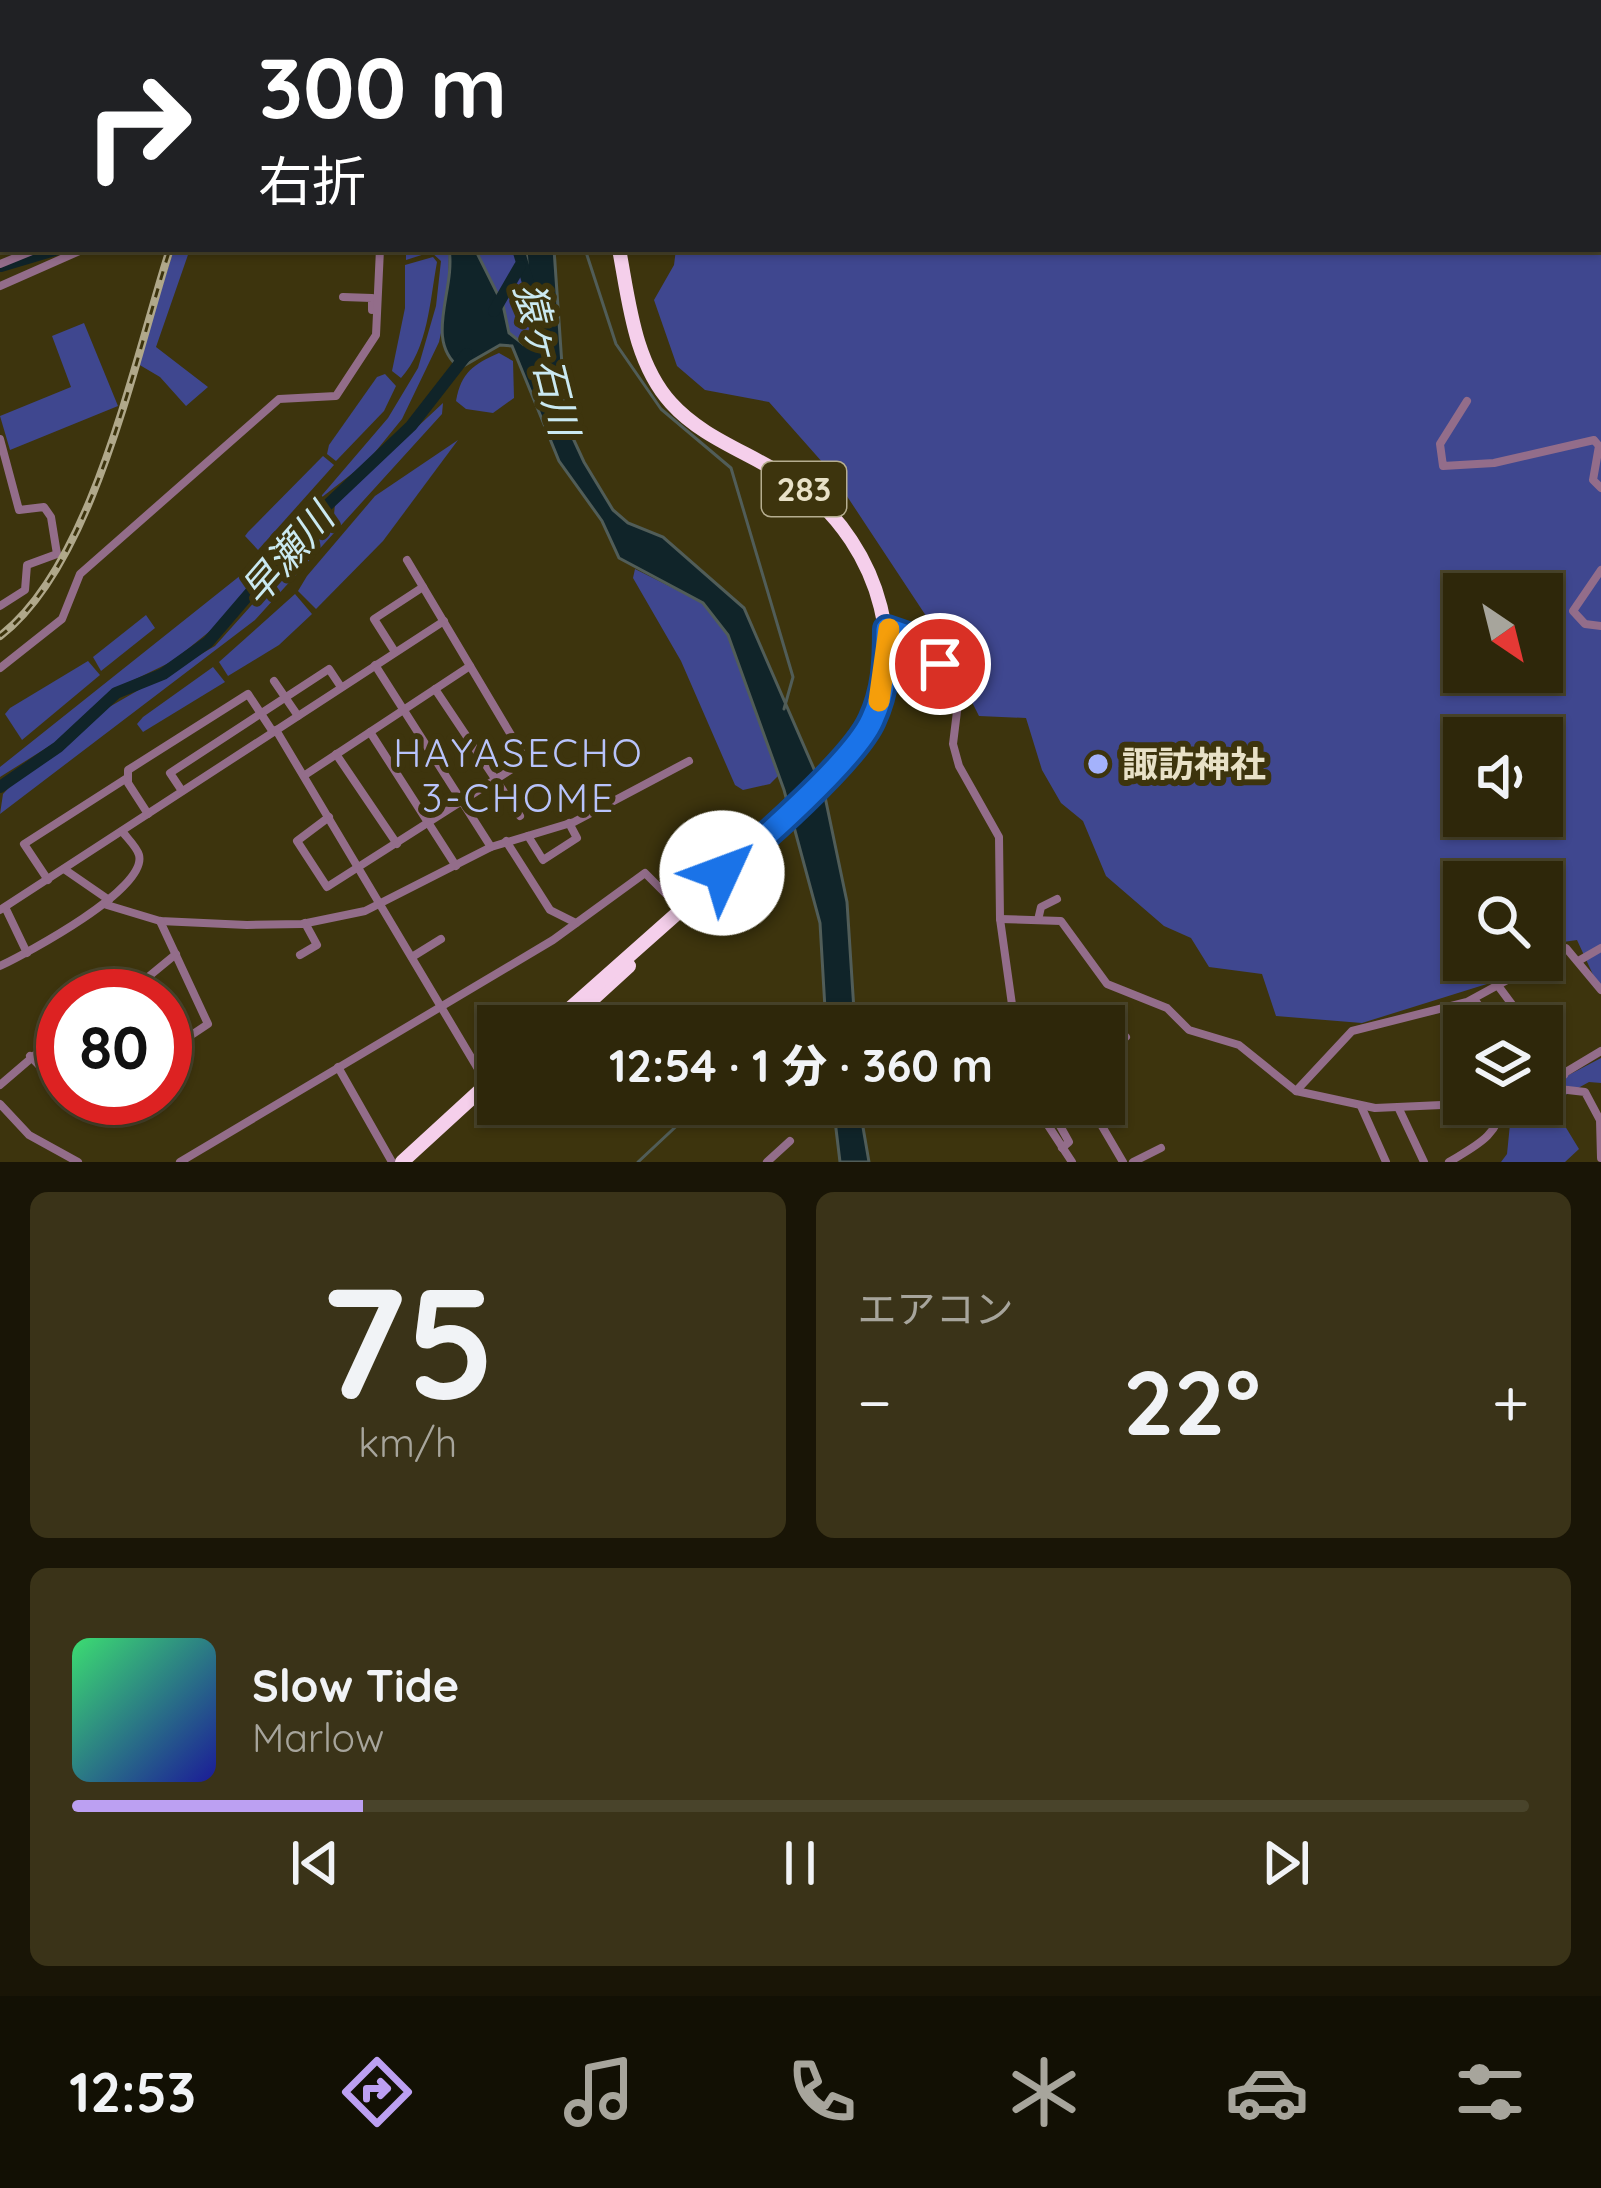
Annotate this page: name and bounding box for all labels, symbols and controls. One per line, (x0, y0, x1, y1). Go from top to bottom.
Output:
text: 300 m (258, 34, 507, 139)
icon: right (60, 48, 216, 204)
text: 右折 (258, 147, 366, 215)
water label: 猿ヶ石川 (505, 277, 591, 444)
road number: 283 (762, 462, 846, 516)
water label: 早瀬川 (230, 490, 346, 614)
north arrow (1443, 573, 1563, 693)
map controls (1443, 573, 1563, 1125)
pin (889, 613, 991, 715)
icon: arrive (907, 631, 973, 697)
button: sound (1443, 717, 1563, 837)
district label: HAYASECHO 3-CHOME (393, 728, 645, 822)
place label: 諏訪神社 (1122, 741, 1266, 786)
marker: 諏訪神社 (1085, 751, 1111, 777)
position arrow (659, 810, 785, 936)
button: search (1443, 861, 1563, 981)
speed limit sign: 80 (36, 969, 192, 1125)
button: layers (1443, 1005, 1563, 1125)
text: 12:54 · 1 分 · 360 m (609, 1037, 993, 1093)
text: 75 (320, 1242, 496, 1437)
text: エアコン (858, 1284, 1014, 1333)
text: 22° (1123, 1345, 1261, 1458)
text: − (858, 1360, 892, 1443)
text: + (1492, 1360, 1529, 1443)
text: km/h (358, 1418, 457, 1467)
text: Slow Tide (252, 1657, 459, 1713)
text: Marlow (252, 1713, 384, 1762)
icon: previous (282, 1830, 348, 1896)
icon: pause (767, 1830, 833, 1896)
icon: next (1253, 1830, 1319, 1896)
icon: directions (335, 2050, 419, 2134)
icon: music (557, 2050, 641, 2134)
icon: phone (780, 2050, 864, 2134)
icon: climate (1002, 2050, 1086, 2134)
icon: car (1225, 2050, 1309, 2134)
icon: filters (1448, 2050, 1532, 2134)
text: 12:53 (69, 2058, 196, 2126)

